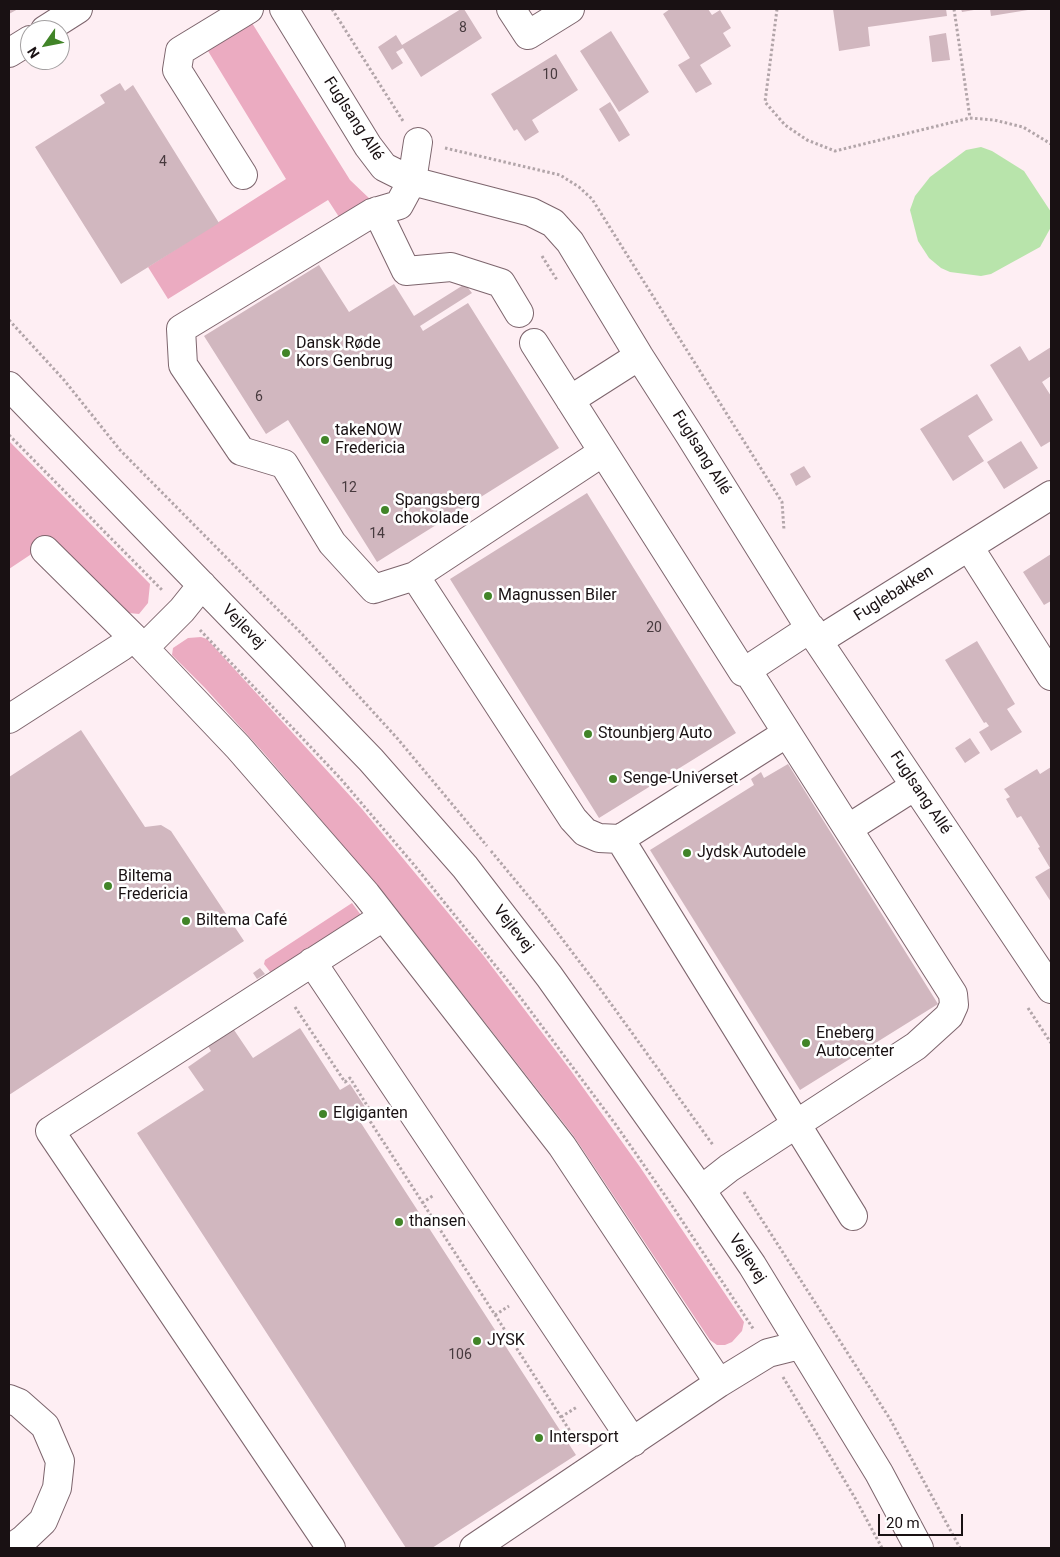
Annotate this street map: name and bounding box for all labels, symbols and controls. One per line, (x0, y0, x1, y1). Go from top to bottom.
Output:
north arrow (20, 20, 70, 70)
house number: 8 (459, 20, 467, 36)
text: N (24, 44, 43, 61)
house number: 10 (542, 67, 558, 83)
street label: Fuglsang Allé (319, 74, 387, 164)
house number: 4 (159, 154, 167, 170)
place label: Dansk Røde Kors Genbrug (296, 334, 393, 372)
marker: Dansk Røde Kors Genbrug (280, 347, 292, 359)
house number: 6 (255, 389, 263, 405)
street label: Fuglsang Allé (667, 407, 735, 499)
place label: takeNOW Fredericia (335, 421, 405, 459)
marker: takeNOW Fredericia (319, 434, 331, 446)
house number: 12 (341, 480, 357, 496)
place label: Spangsberg chokolade (395, 491, 480, 529)
marker: Spangsberg chokolade (379, 504, 391, 516)
house number: 14 (369, 526, 385, 542)
street label: Fuglebakken (851, 562, 937, 626)
place label: Magnussen Biler (498, 586, 617, 606)
marker: Magnussen Biler (482, 590, 494, 602)
street label: Vejlevej (217, 601, 269, 653)
house number: 20 (646, 620, 662, 636)
place label: Stounbjerg Auto (598, 724, 712, 744)
marker: Stounbjerg Auto (582, 728, 594, 740)
street label: Fuglsang Allé (885, 748, 955, 838)
place label: Senge-Universet (623, 769, 738, 789)
marker: Senge-Universet (607, 773, 619, 785)
place label: Jydsk Autodele (697, 843, 806, 863)
marker: Jydsk Autodele (681, 847, 693, 859)
place label: Biltema Fredericia (118, 867, 188, 905)
marker: Biltema Fredericia (102, 880, 114, 892)
street label: Vejlevej (489, 902, 537, 956)
place label: Biltema Café (196, 911, 287, 931)
marker: Biltema Café (180, 915, 192, 927)
place label: Eneberg Autocenter (816, 1024, 894, 1062)
marker: Eneberg Autocenter (800, 1037, 812, 1049)
place label: Elgiganten (333, 1104, 408, 1124)
marker: Elgiganten (317, 1108, 329, 1120)
place label: thansen (409, 1212, 466, 1232)
marker: thansen (393, 1216, 405, 1228)
street label: Vejlevej (724, 1231, 770, 1287)
place label: JYSK (487, 1331, 525, 1351)
marker: JYSK (471, 1335, 483, 1347)
house number: 106 (448, 1347, 472, 1363)
place label: Intersport (549, 1428, 619, 1448)
marker: Intersport (533, 1432, 545, 1444)
scale bar (880, 1504, 965, 1536)
text: 20 m (886, 1514, 920, 1532)

